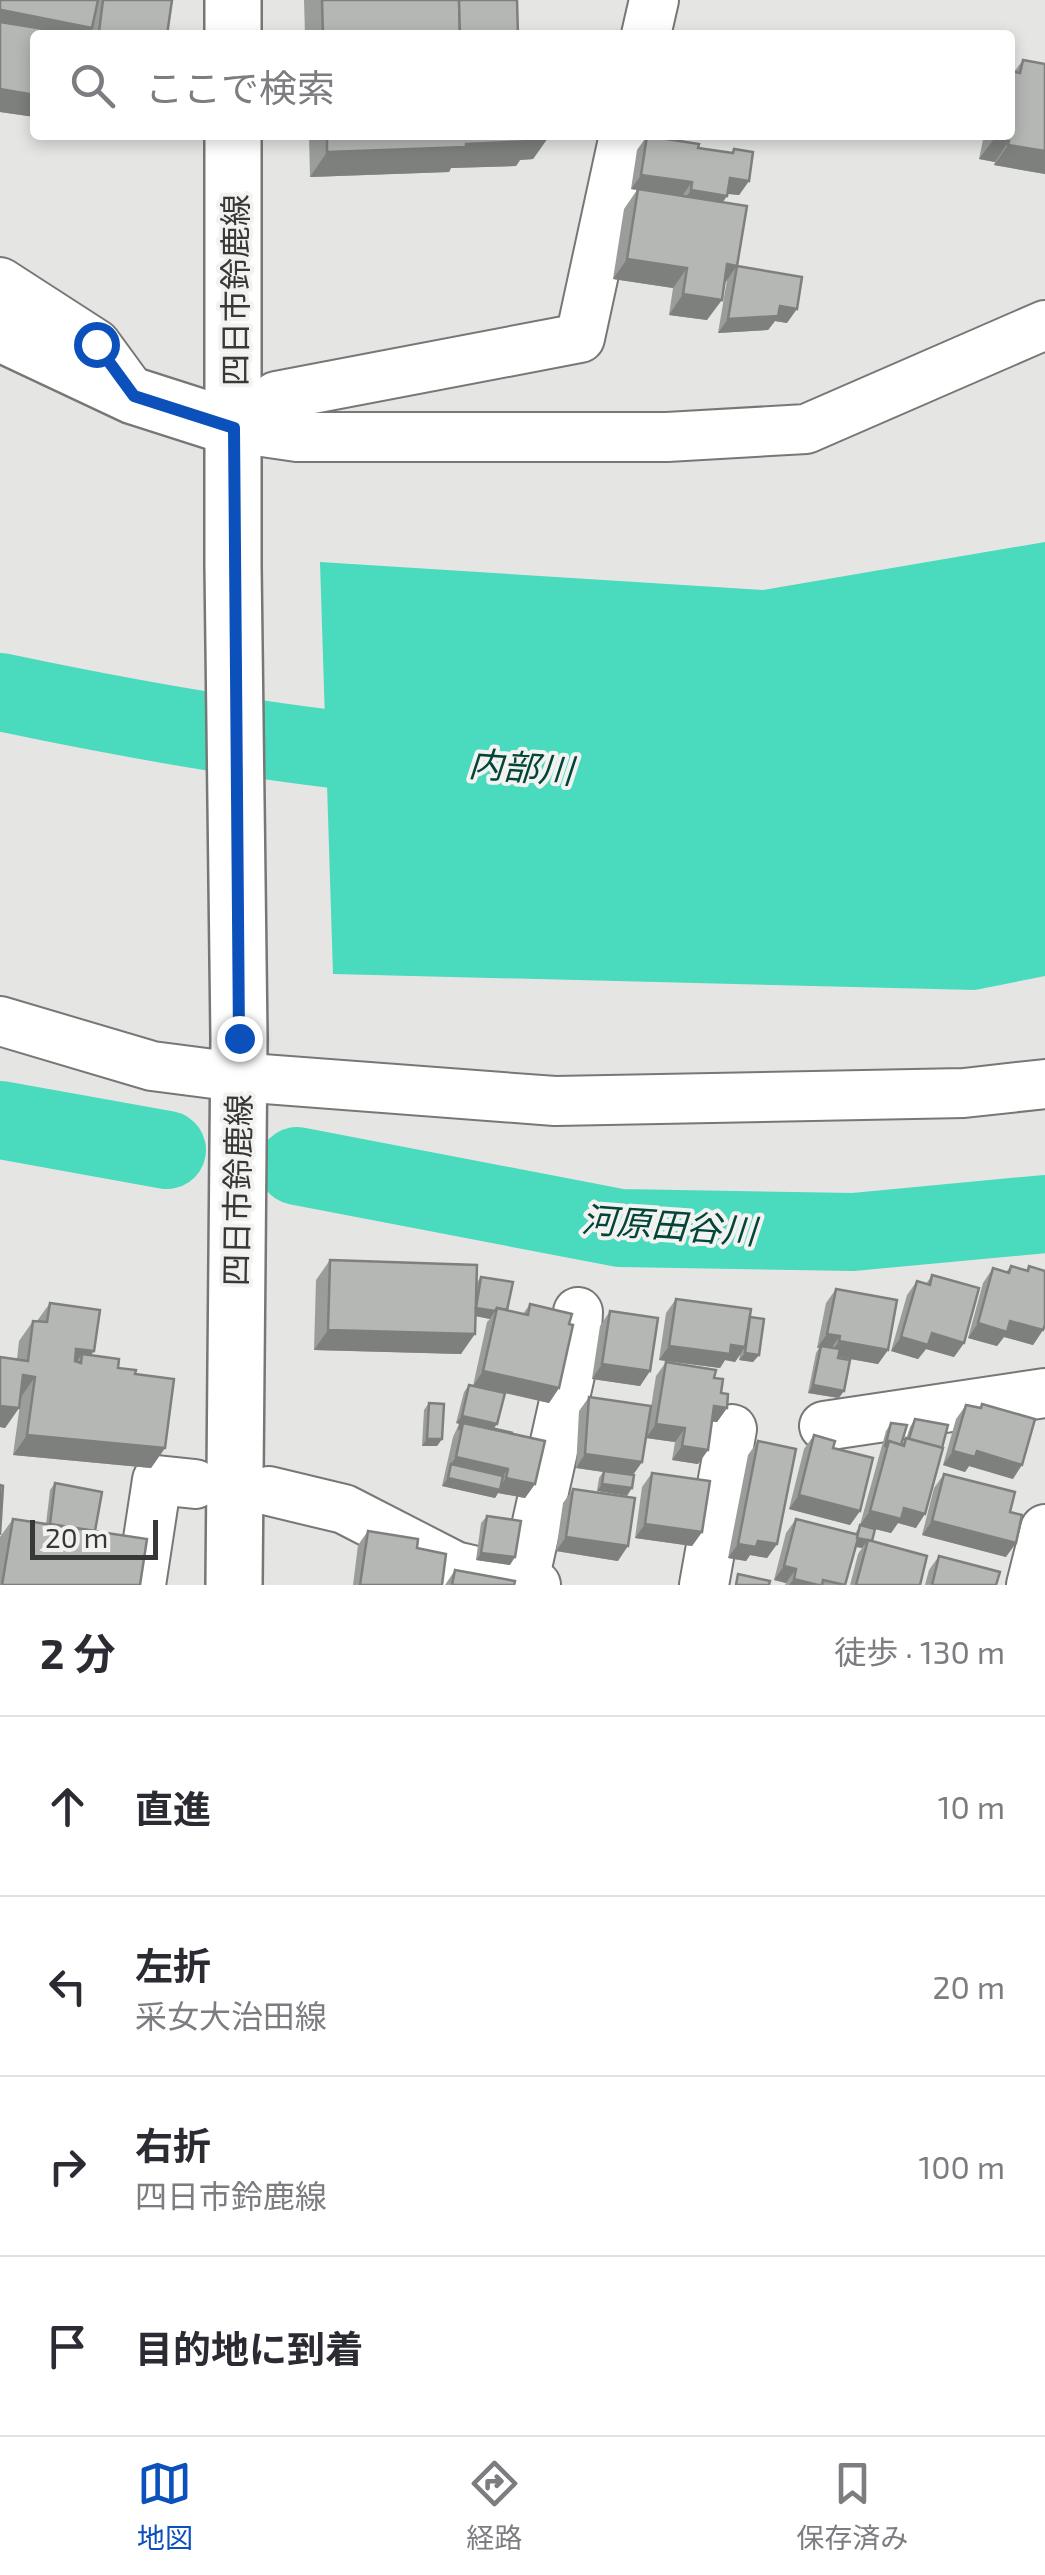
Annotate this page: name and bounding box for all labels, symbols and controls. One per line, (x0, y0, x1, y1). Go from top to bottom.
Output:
search box (30, 30, 1015, 140)
icon: search (65, 58, 120, 113)
text: ここで検索 (145, 64, 335, 110)
street label: 四日市鈴鹿線 (215, 194, 253, 386)
route start (74, 322, 120, 368)
water label: 内部川 (467, 741, 579, 791)
route end (217, 1016, 263, 1062)
street label: 四日市鈴鹿線 (215, 1094, 257, 1286)
water label: 河原田谷川 (580, 1197, 762, 1251)
scale bar (30, 1515, 158, 1560)
text: 20 m (45, 1520, 108, 1554)
text: 2 分 (40, 1627, 115, 1677)
text: 徒歩 · 130 m (834, 1632, 1005, 1670)
icon: ahead (40, 1779, 95, 1834)
text: 直進 (135, 1785, 211, 1831)
text: 10 m (938, 1787, 1005, 1825)
text: 左折 (135, 1942, 211, 1988)
icon: left (40, 1959, 95, 2014)
text: 20 m (933, 1967, 1005, 2005)
text: 采女大治田線 (135, 1996, 327, 2034)
text: 右折 (135, 2122, 211, 2168)
icon: right (40, 2139, 95, 2194)
text: 100 m (919, 2147, 1005, 2185)
text: 四日市鈴鹿線 (135, 2176, 327, 2214)
icon: arrive (40, 2319, 95, 2374)
text: 目的地に到着 (135, 2325, 363, 2371)
tab: 地図 (137, 2456, 193, 2556)
tab: 経路 (466, 2456, 522, 2556)
tab: 保存済み (796, 2456, 908, 2556)

